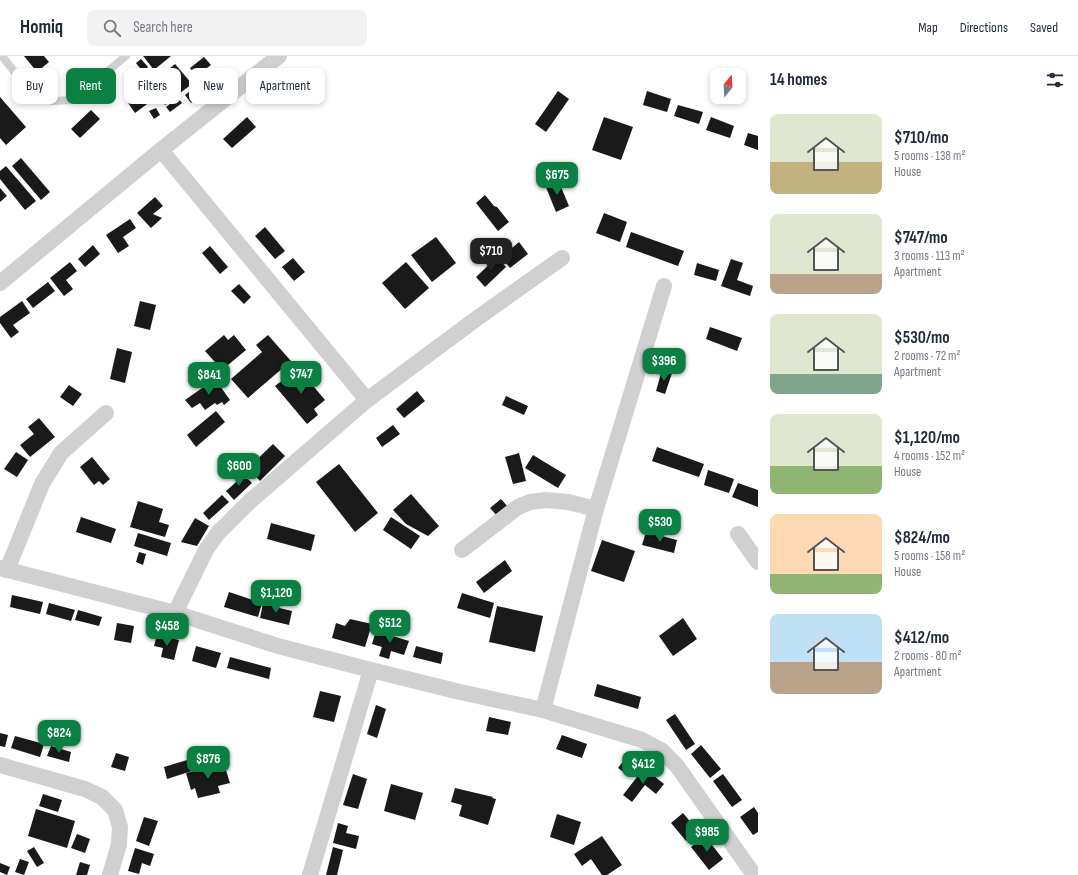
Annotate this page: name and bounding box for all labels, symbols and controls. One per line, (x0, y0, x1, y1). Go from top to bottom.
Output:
search box (87, 10, 367, 46)
text: Homiq (20, 16, 63, 39)
icon: search (101, 17, 123, 39)
text: Search here (133, 18, 193, 37)
text: Map (918, 19, 938, 36)
text: Directions (960, 19, 1008, 36)
text: Saved (1030, 19, 1058, 36)
chip: Buy (12, 68, 58, 104)
chip: Rent (66, 68, 116, 104)
chip: Filters (124, 68, 181, 104)
chip: New (189, 68, 238, 104)
chip: Apartment (246, 68, 325, 104)
north arrow (710, 68, 746, 104)
map controls (710, 68, 746, 104)
icon: filters (1044, 69, 1066, 91)
text: 14 homes (770, 70, 827, 90)
text: $710/mo (894, 128, 949, 148)
icon: home (802, 130, 850, 178)
text: 5 rooms · 138 m² (894, 148, 965, 164)
pin: $675 (533, 162, 581, 196)
text: House (894, 164, 921, 180)
text: $675 (545, 167, 569, 183)
text: $747/mo (894, 228, 948, 248)
icon: home (802, 230, 850, 278)
pin: $710 (467, 238, 515, 272)
text: $710 (479, 243, 503, 259)
text: 3 rooms · 113 m² (894, 248, 965, 264)
text: Apartment (894, 264, 941, 280)
text: $530/mo (894, 328, 950, 348)
icon: home (802, 330, 850, 378)
pin: $396 (640, 348, 688, 382)
text: 2 rooms · 72 m² (894, 348, 960, 364)
text: $396 (652, 353, 676, 369)
pin: $747 (277, 361, 325, 395)
pin: $841 (185, 362, 233, 396)
text: Apartment (894, 364, 941, 380)
text: $747 (289, 366, 313, 382)
text: $841 (197, 367, 221, 383)
text: $1,120/mo (894, 428, 960, 448)
icon: home (802, 430, 850, 478)
text: 4 rooms · 152 m² (894, 448, 965, 464)
pin: $600 (215, 453, 263, 487)
text: $600 (226, 458, 252, 474)
text: House (894, 464, 921, 480)
pin: $530 (636, 509, 684, 543)
text: $530 (648, 514, 672, 530)
text: $824/mo (894, 528, 950, 548)
icon: home (802, 530, 850, 578)
text: 5 rooms · 158 m² (894, 548, 965, 564)
text: House (894, 564, 921, 580)
pin: $1,120 (243, 580, 309, 614)
text: $1,120 (260, 585, 292, 601)
pin: $512 (366, 610, 414, 644)
pin: $458 (143, 613, 191, 647)
text: $512 (378, 615, 402, 631)
text: $458 (155, 618, 179, 634)
text: $412/mo (894, 628, 949, 648)
icon: home (802, 630, 850, 678)
text: 2 rooms · 80 m² (894, 648, 961, 664)
text: Apartment (894, 664, 941, 680)
pin: $824 (35, 720, 83, 754)
text: $824 (47, 725, 71, 741)
pin: $876 (184, 746, 232, 780)
text: $876 (196, 751, 220, 767)
pin: $412 (619, 751, 667, 785)
text: $412 (631, 756, 655, 772)
pin: $985 (683, 819, 731, 853)
text: $985 (695, 824, 719, 840)

